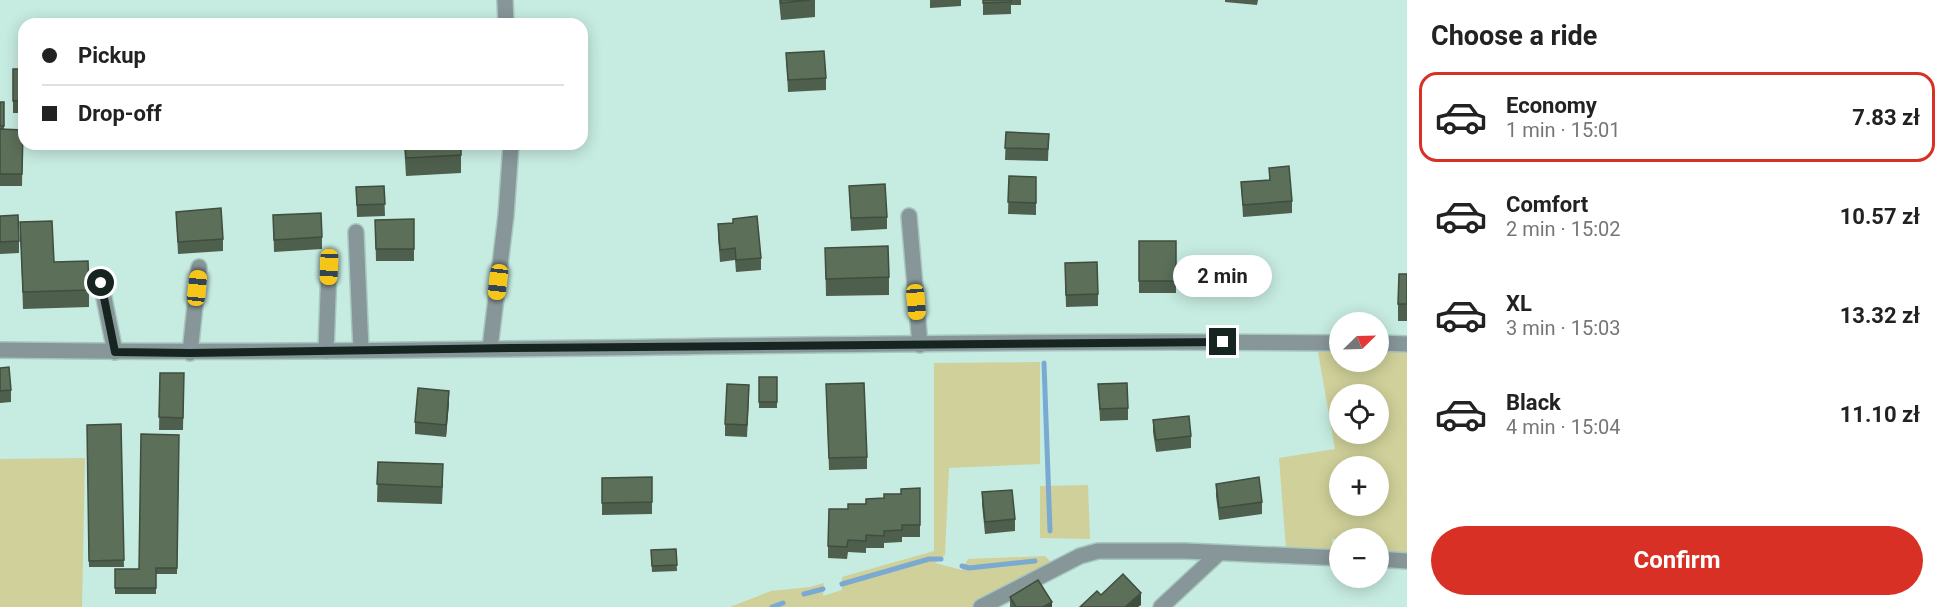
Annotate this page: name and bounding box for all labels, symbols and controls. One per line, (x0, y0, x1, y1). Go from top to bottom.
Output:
text: Choose a ride (1431, 20, 1597, 52)
text: Pickup (78, 43, 146, 68)
icon: car (1434, 90, 1488, 144)
text: Economy (1506, 93, 1597, 118)
text: Drop-off (78, 101, 162, 126)
text: 7.83 zł (1852, 105, 1920, 130)
text: 1 min · 15:01 (1506, 118, 1621, 142)
icon: car (1434, 189, 1488, 243)
text: Comfort (1506, 192, 1588, 217)
text: 10.57 zł (1840, 204, 1920, 229)
text: 2 min · 15:02 (1506, 217, 1621, 241)
car (319, 249, 339, 285)
callout: 2 min (1174, 255, 1272, 297)
car (487, 263, 509, 301)
text: 2 min (1197, 264, 1248, 288)
route start (87, 269, 114, 296)
car (186, 269, 208, 307)
car (905, 283, 927, 321)
icon: car (1434, 288, 1488, 342)
text: XL (1506, 291, 1532, 316)
text: 13.32 zł (1840, 303, 1920, 328)
north arrow (1329, 312, 1389, 372)
map controls (1329, 312, 1389, 588)
text: 3 min · 15:03 (1506, 316, 1621, 340)
route end (1209, 328, 1236, 355)
button: locate (1329, 384, 1389, 444)
icon: car (1434, 387, 1488, 441)
text: Black (1506, 390, 1561, 415)
text: 11.10 zł (1840, 402, 1920, 427)
text: 4 min · 15:04 (1506, 415, 1621, 439)
button: + (1329, 456, 1389, 516)
button: Confirm (1431, 526, 1923, 595)
button: − (1329, 528, 1389, 588)

